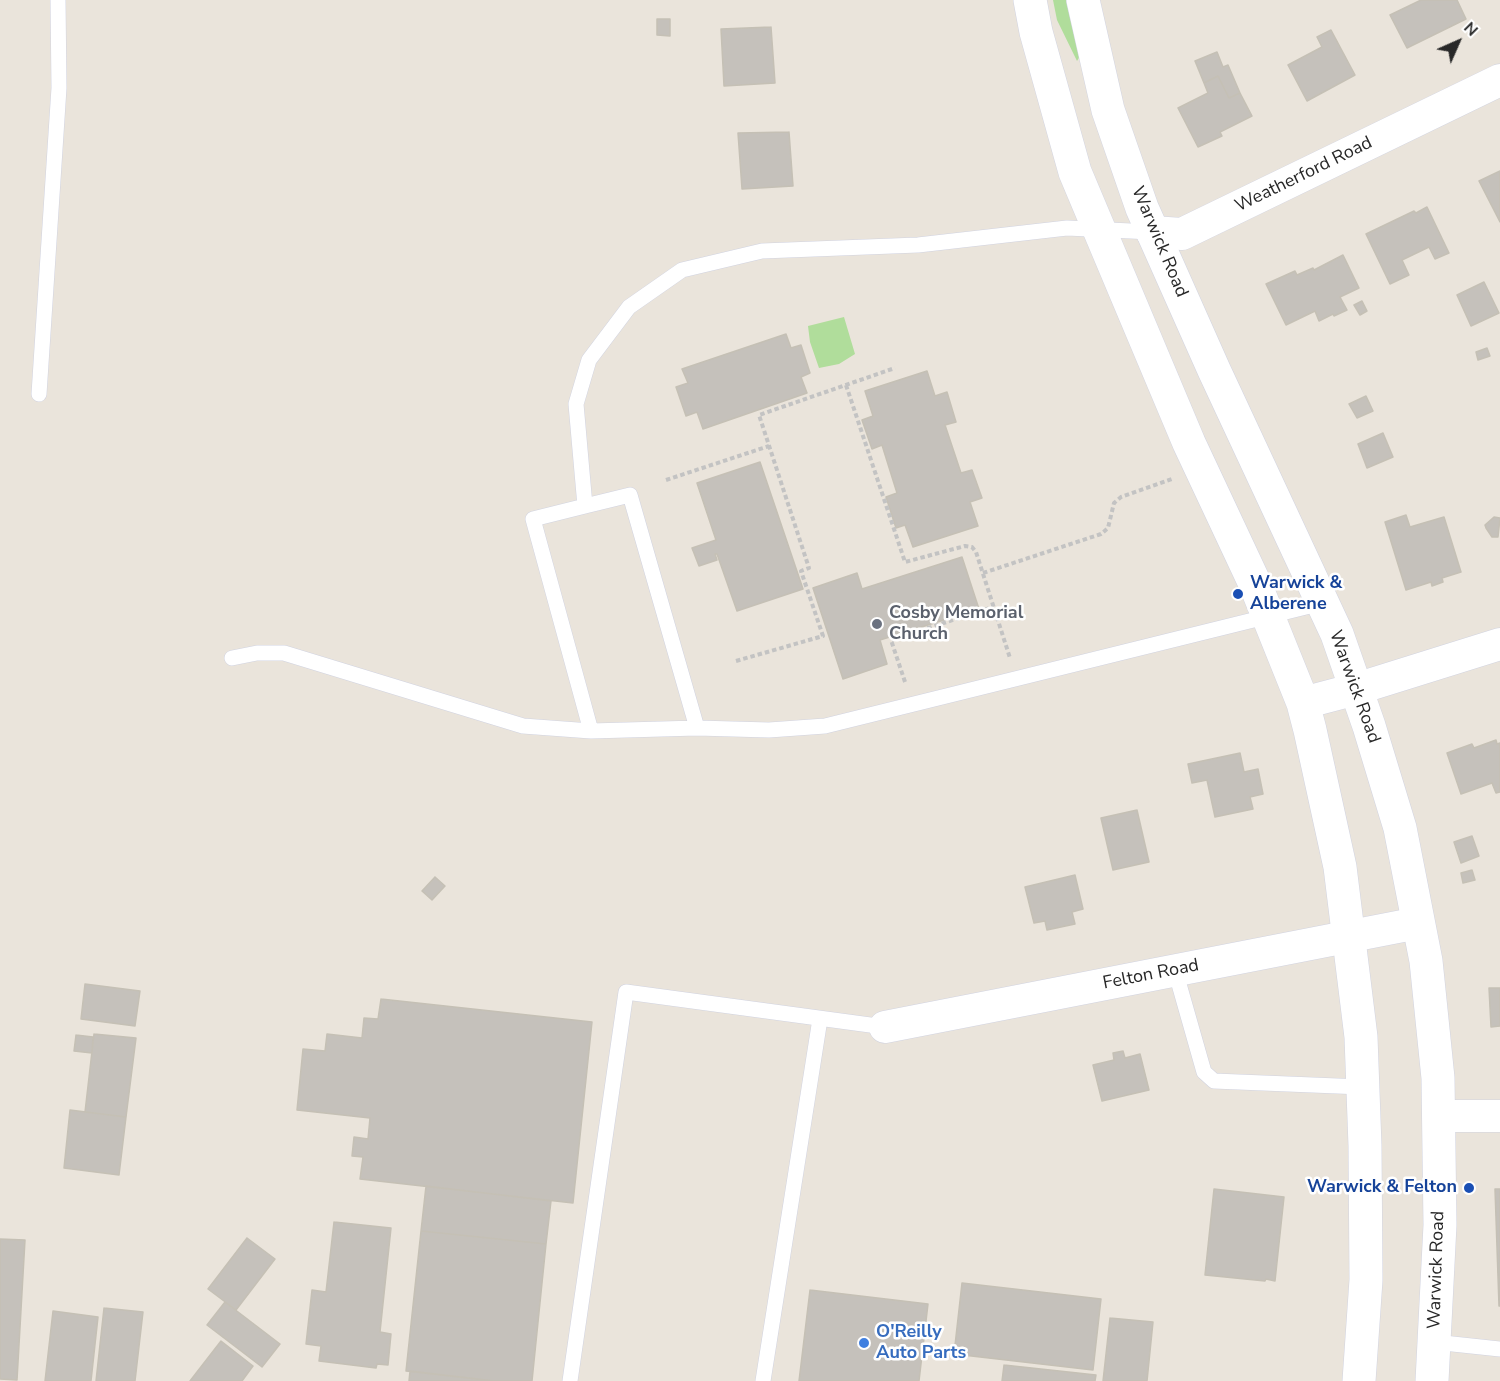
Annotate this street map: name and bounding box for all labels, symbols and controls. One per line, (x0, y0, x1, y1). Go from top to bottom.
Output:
north arrow (1428, 12, 1488, 72)
text: N (1459, 17, 1483, 41)
street label: Weatherford Road (1232, 132, 1376, 218)
street label: Warwick Road (1126, 183, 1192, 301)
place label: Warwick & Alberene (1250, 573, 1342, 616)
marker: Warwick & Alberene (1231, 587, 1245, 601)
place label: Cosby Memorial Church (889, 603, 1023, 646)
marker: Cosby Memorial Church (870, 617, 884, 631)
street label: Warwick Road (1324, 628, 1384, 746)
street label: Felton Road (1101, 955, 1201, 995)
place label: Warwick & Felton (1307, 1177, 1457, 1199)
marker: Warwick & Felton (1462, 1181, 1476, 1195)
street label: Warwick Road (1424, 1210, 1450, 1330)
place label: O'Reilly Auto Parts (876, 1322, 966, 1364)
marker: O'Reilly Auto Parts (857, 1336, 871, 1350)

